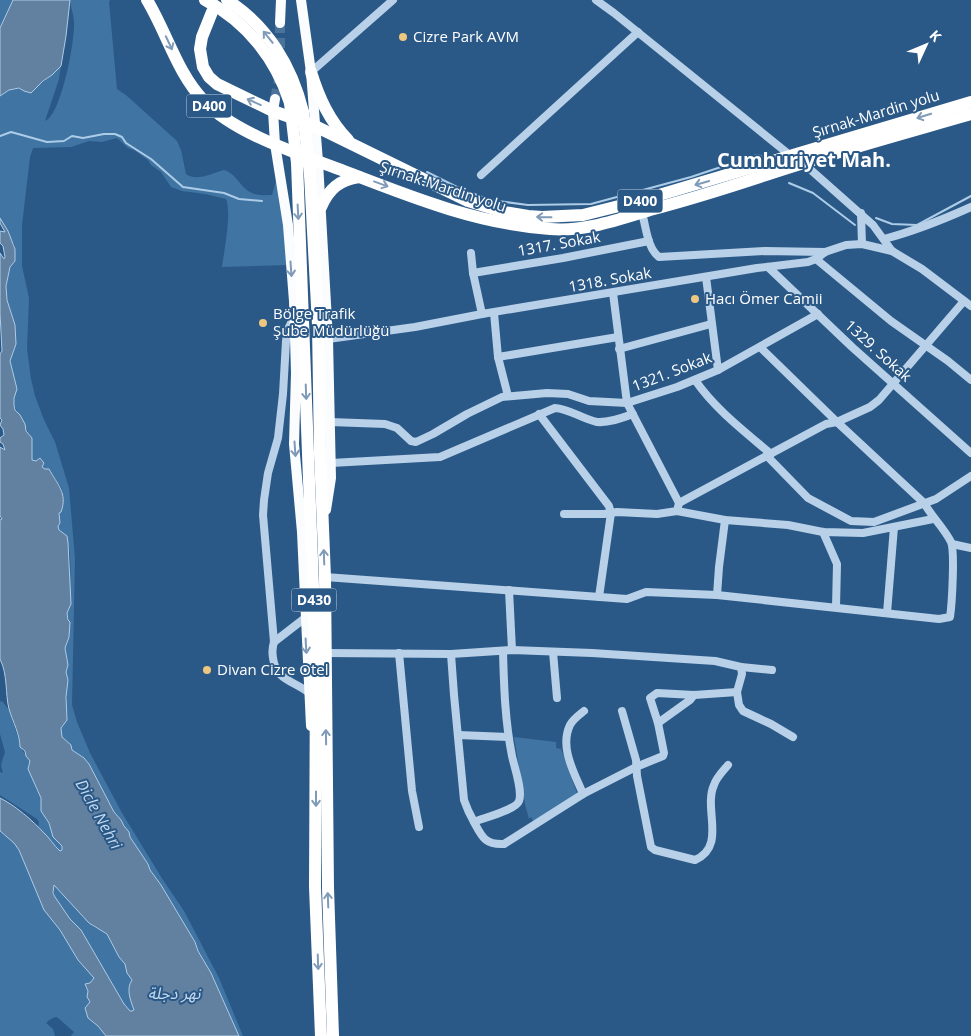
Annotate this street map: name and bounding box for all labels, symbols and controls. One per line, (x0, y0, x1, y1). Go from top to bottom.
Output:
north arrow (901, 20, 951, 70)
place label: Cizre Park AVM (413, 26, 519, 46)
text: K (926, 26, 946, 46)
one-way arrow (263, 31, 274, 44)
marker: Cizre Park AVM (397, 31, 409, 43)
one-way arrow (165, 35, 174, 50)
street label: Şırnak-Mardin yolu (810, 84, 942, 142)
road number: D400 (186, 94, 232, 118)
one-way arrow (247, 96, 262, 106)
one-way arrow (917, 112, 933, 122)
district label: Cumhuriyet Mah. (717, 146, 891, 173)
street label: Şırnak-Mardin yolu (377, 156, 509, 216)
one-way arrow (694, 178, 710, 188)
one-way arrow (372, 180, 388, 189)
road number: D400 (618, 190, 662, 212)
one-way arrow (293, 204, 302, 220)
one-way arrow (536, 212, 552, 221)
street label: 1317. Sokak (516, 226, 602, 260)
one-way arrow (287, 261, 296, 277)
street label: 1318. Sokak (567, 262, 653, 296)
place label: Hacı Ömer Camii (705, 288, 823, 308)
marker: Hacı Ömer Camii (689, 293, 701, 305)
place label: Bölge Trafik Şube Müdürlüğü (273, 303, 389, 340)
street label: 1329. Sokak (841, 315, 916, 386)
marker: Bölge Trafik Şube Müdürlüğü (257, 317, 269, 329)
street label: 1321. Sokak (629, 347, 714, 395)
one-way arrow (301, 384, 311, 400)
one-way arrow (290, 441, 299, 457)
one-way arrow (319, 550, 329, 566)
road number: D430 (292, 588, 336, 612)
one-way arrow (302, 638, 311, 654)
place label: Divan Cizre Otel (217, 659, 329, 679)
marker: Divan Cizre Otel (201, 664, 213, 676)
one-way arrow (321, 730, 331, 746)
water label: Dicle Nehri (71, 775, 128, 854)
one-way arrow (311, 791, 321, 807)
one-way arrow (324, 892, 333, 908)
one-way arrow (314, 953, 323, 969)
water label: نهر دجلة (148, 982, 202, 1004)

